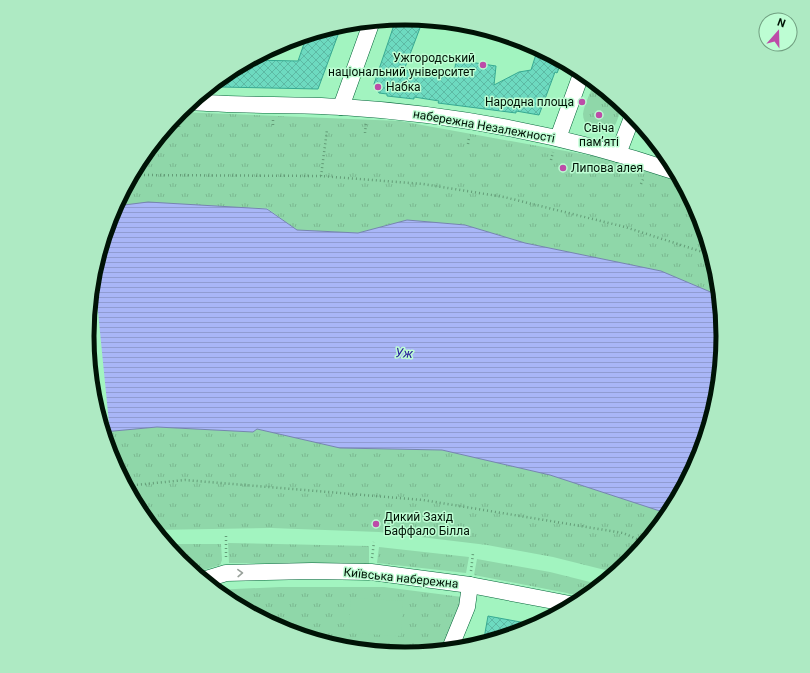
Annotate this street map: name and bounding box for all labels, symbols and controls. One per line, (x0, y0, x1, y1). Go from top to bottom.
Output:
north arrow (758, 12, 798, 52)
text: N (775, 16, 787, 31)
place label: Ужгородський національний університет (328, 51, 475, 79)
marker: Ужгородський національний університет (478, 60, 488, 70)
place label: Набка (386, 80, 421, 94)
marker: Набка (373, 82, 383, 92)
place label: Народна площа (485, 95, 574, 109)
marker: Народна площа (577, 97, 587, 107)
street label: набережна Незалежності (412, 107, 556, 145)
marker: Свіча памʼяті (594, 110, 604, 120)
place label: Свіча памʼяті (579, 121, 619, 149)
place label: Липова алея (571, 161, 643, 175)
marker: Липова алея (558, 163, 568, 173)
water label: Уж (395, 345, 414, 361)
place label: Дикий Захід Баффало Білла (384, 510, 470, 538)
marker: Дикий Захід Баффало Білла (371, 519, 381, 529)
street label: Київська набережна (343, 565, 459, 591)
one-way arrow (237, 569, 243, 577)

